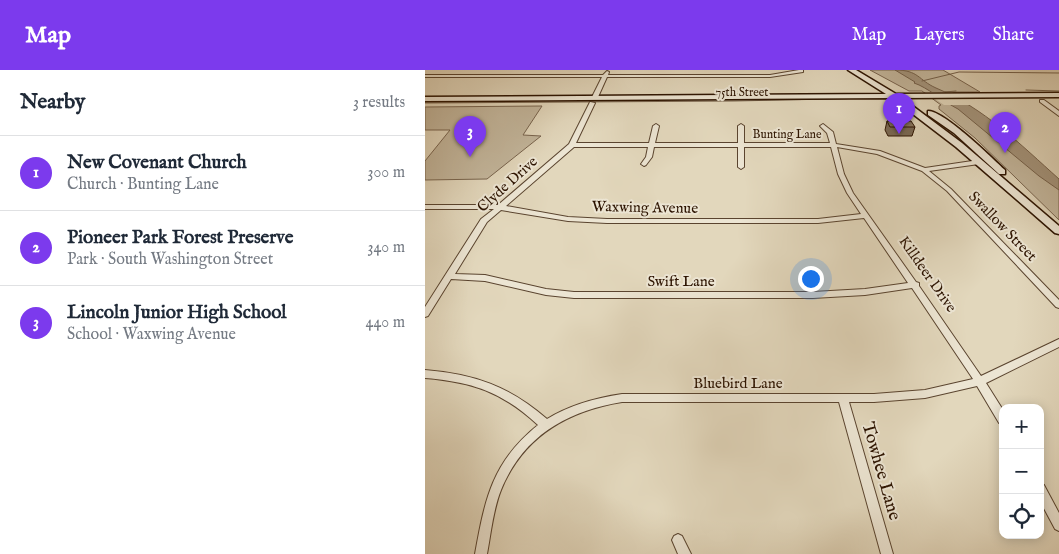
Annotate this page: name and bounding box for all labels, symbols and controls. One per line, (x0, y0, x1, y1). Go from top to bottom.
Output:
text: Map (25, 20, 71, 51)
text: Map (852, 24, 886, 47)
text: Layers (914, 24, 965, 47)
text: Share (993, 24, 1034, 47)
street label: 75th Street (716, 85, 768, 100)
text: Nearby (20, 89, 85, 116)
text: 3 results (353, 93, 405, 113)
pin: 1 (883, 93, 915, 134)
pin: 2 (989, 112, 1021, 153)
pin: 3 (454, 116, 486, 157)
street label: Bunting Lane (753, 127, 822, 142)
text: New Covenant Church (67, 151, 247, 175)
street label: Clyde Drive (473, 152, 542, 216)
text: 1 (33, 163, 39, 183)
text: 300 m (367, 163, 405, 183)
text: Church · Bunting Lane (67, 175, 219, 195)
street label: Swallow Street (964, 187, 1041, 265)
street label: Waxwing Avenue (592, 197, 698, 218)
text: Pioneer Park Forest Preserve (67, 226, 293, 250)
street label: Killdeer Drive (894, 233, 961, 316)
text: 2 (32, 238, 40, 258)
text: 340 m (367, 238, 405, 258)
text: Park · South Washington Street (67, 250, 273, 270)
your location (798, 266, 824, 292)
street label: Swift Lane (647, 272, 715, 291)
text: Lincoln Junior High School (67, 301, 287, 325)
text: 3 (33, 313, 39, 333)
text: 440 m (366, 313, 405, 333)
text: School · Waxwing Avenue (67, 325, 236, 345)
street label: Bluebird Lane (693, 374, 783, 393)
map controls (999, 404, 1044, 539)
button: + (999, 404, 1044, 449)
street label: Towhee Lane (856, 420, 906, 523)
button: − (999, 449, 1044, 494)
button: locate (999, 494, 1044, 539)

